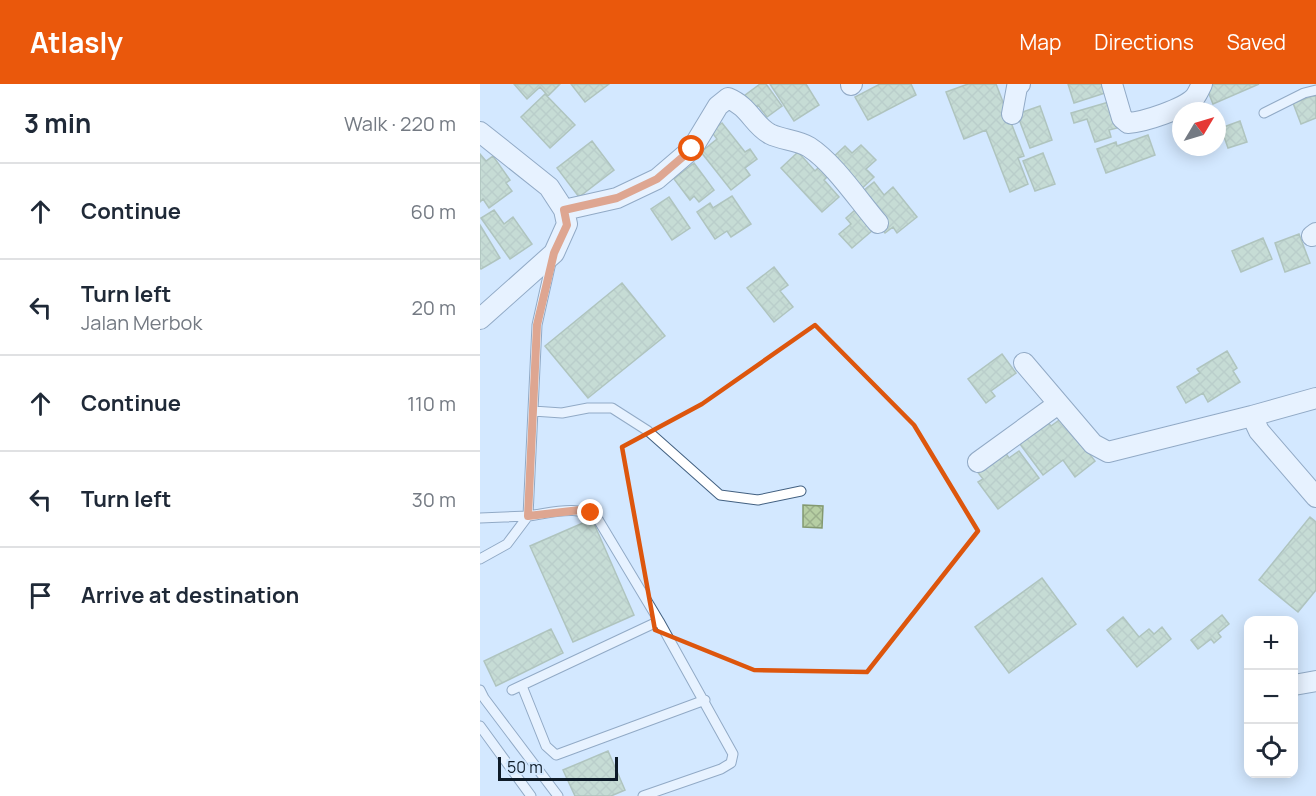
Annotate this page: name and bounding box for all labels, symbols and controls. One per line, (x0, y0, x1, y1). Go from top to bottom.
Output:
text: Atlasly (30, 23, 123, 61)
text: Map (1020, 28, 1061, 56)
text: Directions (1094, 28, 1194, 56)
text: Saved (1227, 28, 1286, 56)
north arrow (1172, 102, 1226, 156)
text: 3 min (24, 105, 91, 141)
text: Walk · 220 m (344, 110, 456, 137)
route start (678, 135, 704, 161)
icon: ahead (24, 195, 57, 228)
text: Continue (81, 196, 181, 226)
text: 60 m (410, 198, 456, 225)
text: Turn left (81, 279, 171, 309)
icon: left (24, 291, 57, 324)
text: 20 m (411, 294, 456, 321)
text: Jalan Merbok (81, 309, 202, 336)
icon: ahead (24, 387, 57, 420)
text: Continue (81, 388, 181, 418)
text: 110 m (407, 390, 456, 417)
icon: left (24, 483, 57, 516)
text: Turn left (81, 484, 171, 514)
text: 30 m (412, 486, 456, 513)
route end (577, 499, 603, 525)
icon: arrive (24, 579, 57, 612)
text: Arrive at destination (81, 580, 299, 610)
map controls (1244, 616, 1298, 778)
button: + (1244, 616, 1298, 670)
button: − (1244, 670, 1298, 724)
button: locate (1244, 724, 1298, 778)
scale bar (498, 754, 618, 782)
text: 50 m (507, 756, 543, 778)

